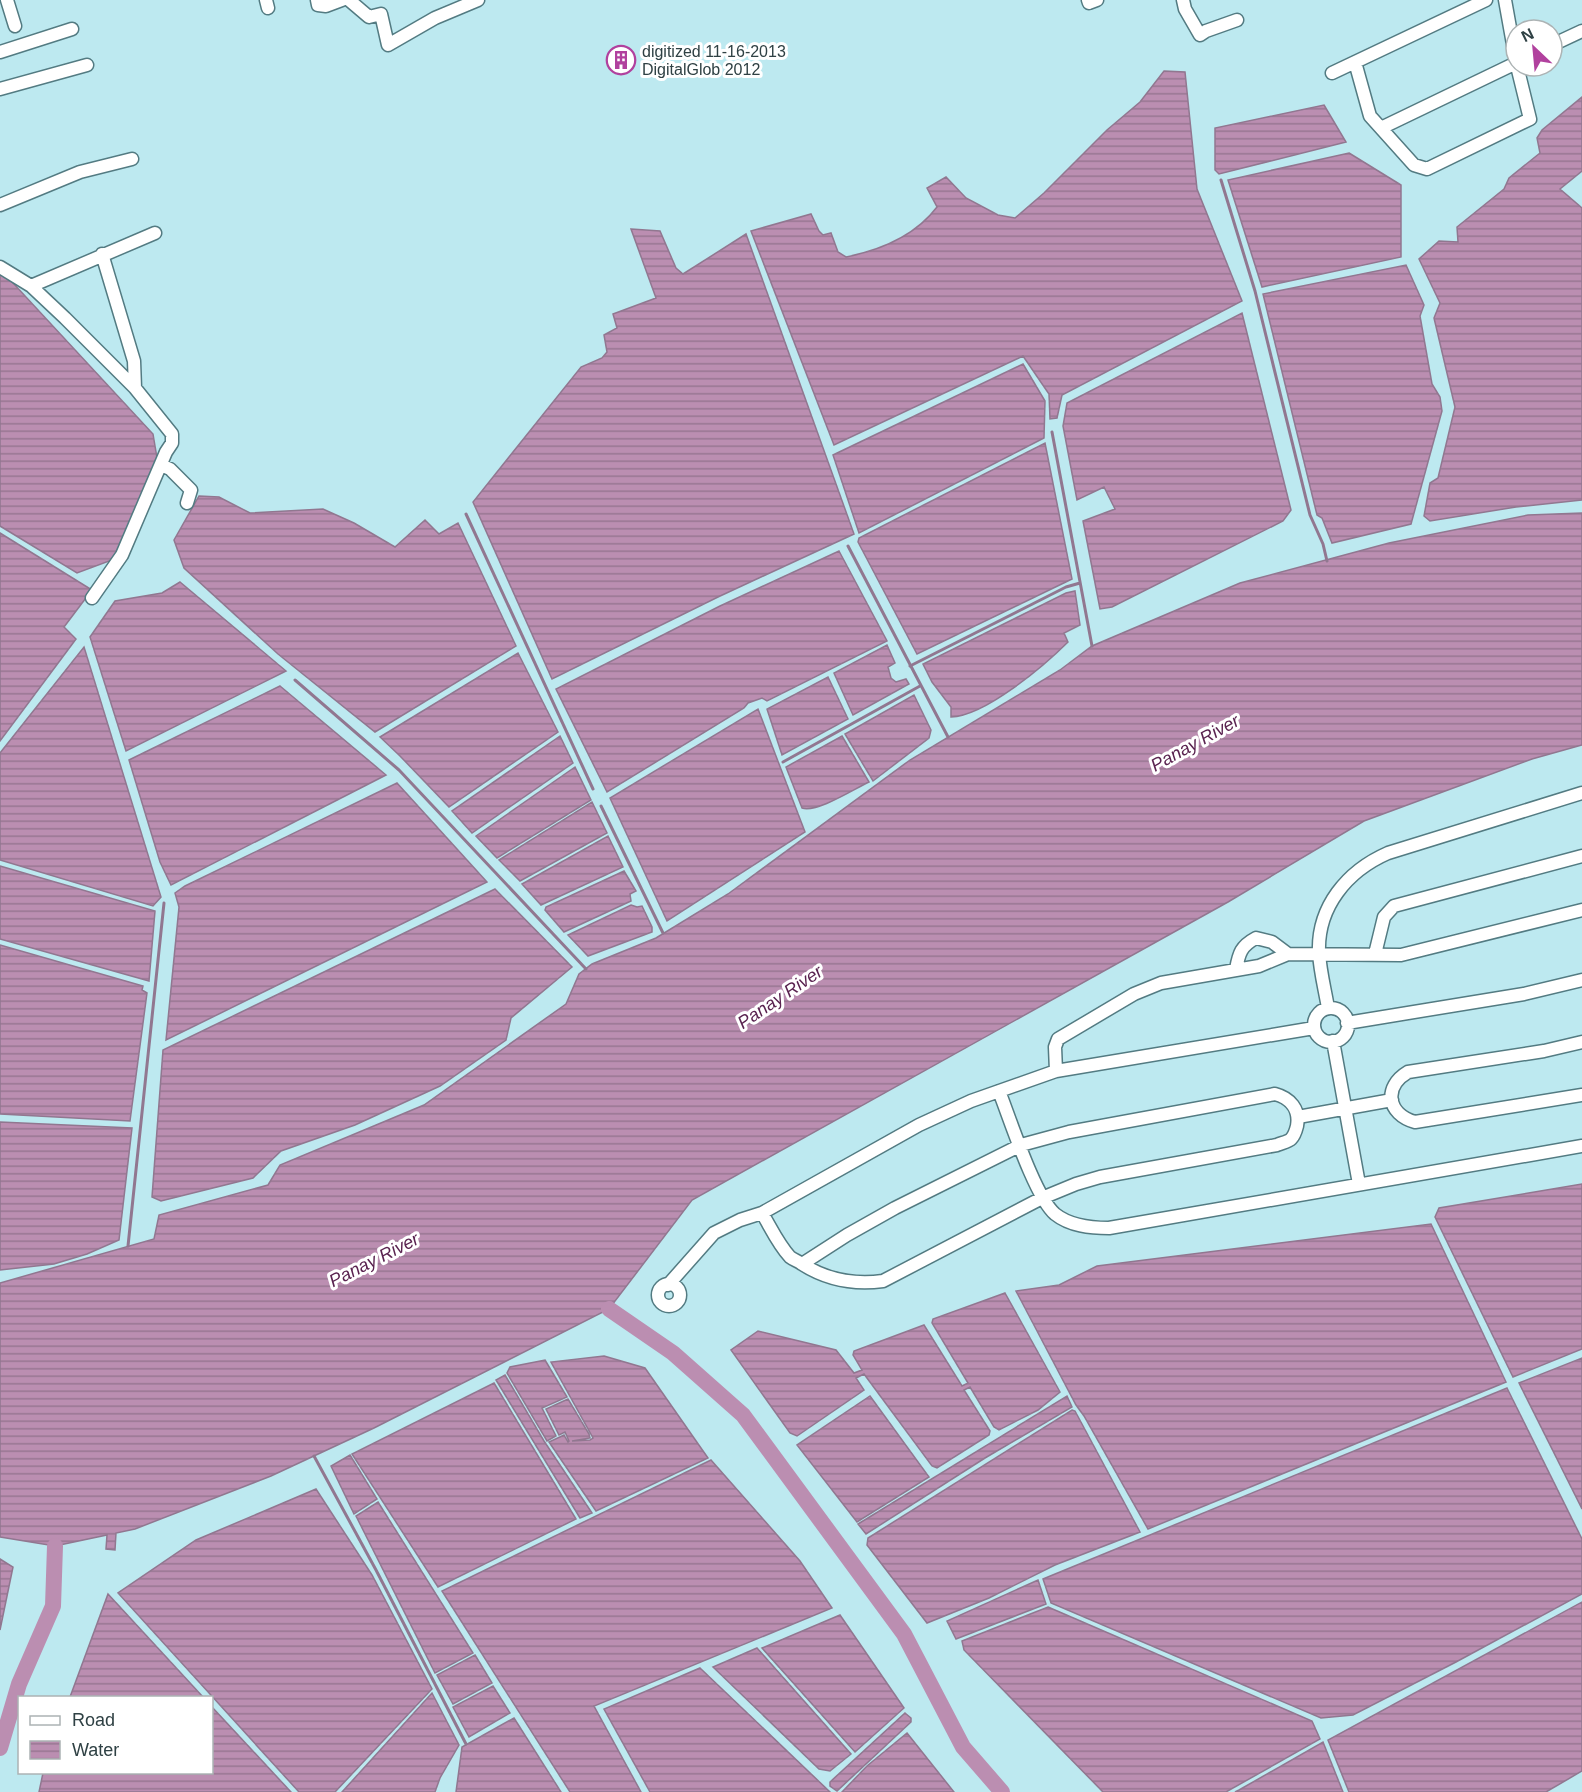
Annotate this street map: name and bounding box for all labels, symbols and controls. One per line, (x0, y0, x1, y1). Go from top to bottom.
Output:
north arrow (1504, 18, 1564, 78)
text: N (1519, 25, 1537, 45)
place label: digitized 11-16-2013 DigitalGlob 2012 (642, 43, 786, 78)
building icon: digitized 11-16-2013 DigitalGlob 2012 (605, 44, 637, 76)
water label: Panay River (1147, 710, 1244, 776)
water label: Panay River (734, 961, 827, 1033)
water label: Panay River (326, 1228, 423, 1291)
legend (18, 1696, 213, 1774)
text: Road (72, 1710, 115, 1730)
text: Water (72, 1740, 119, 1760)

